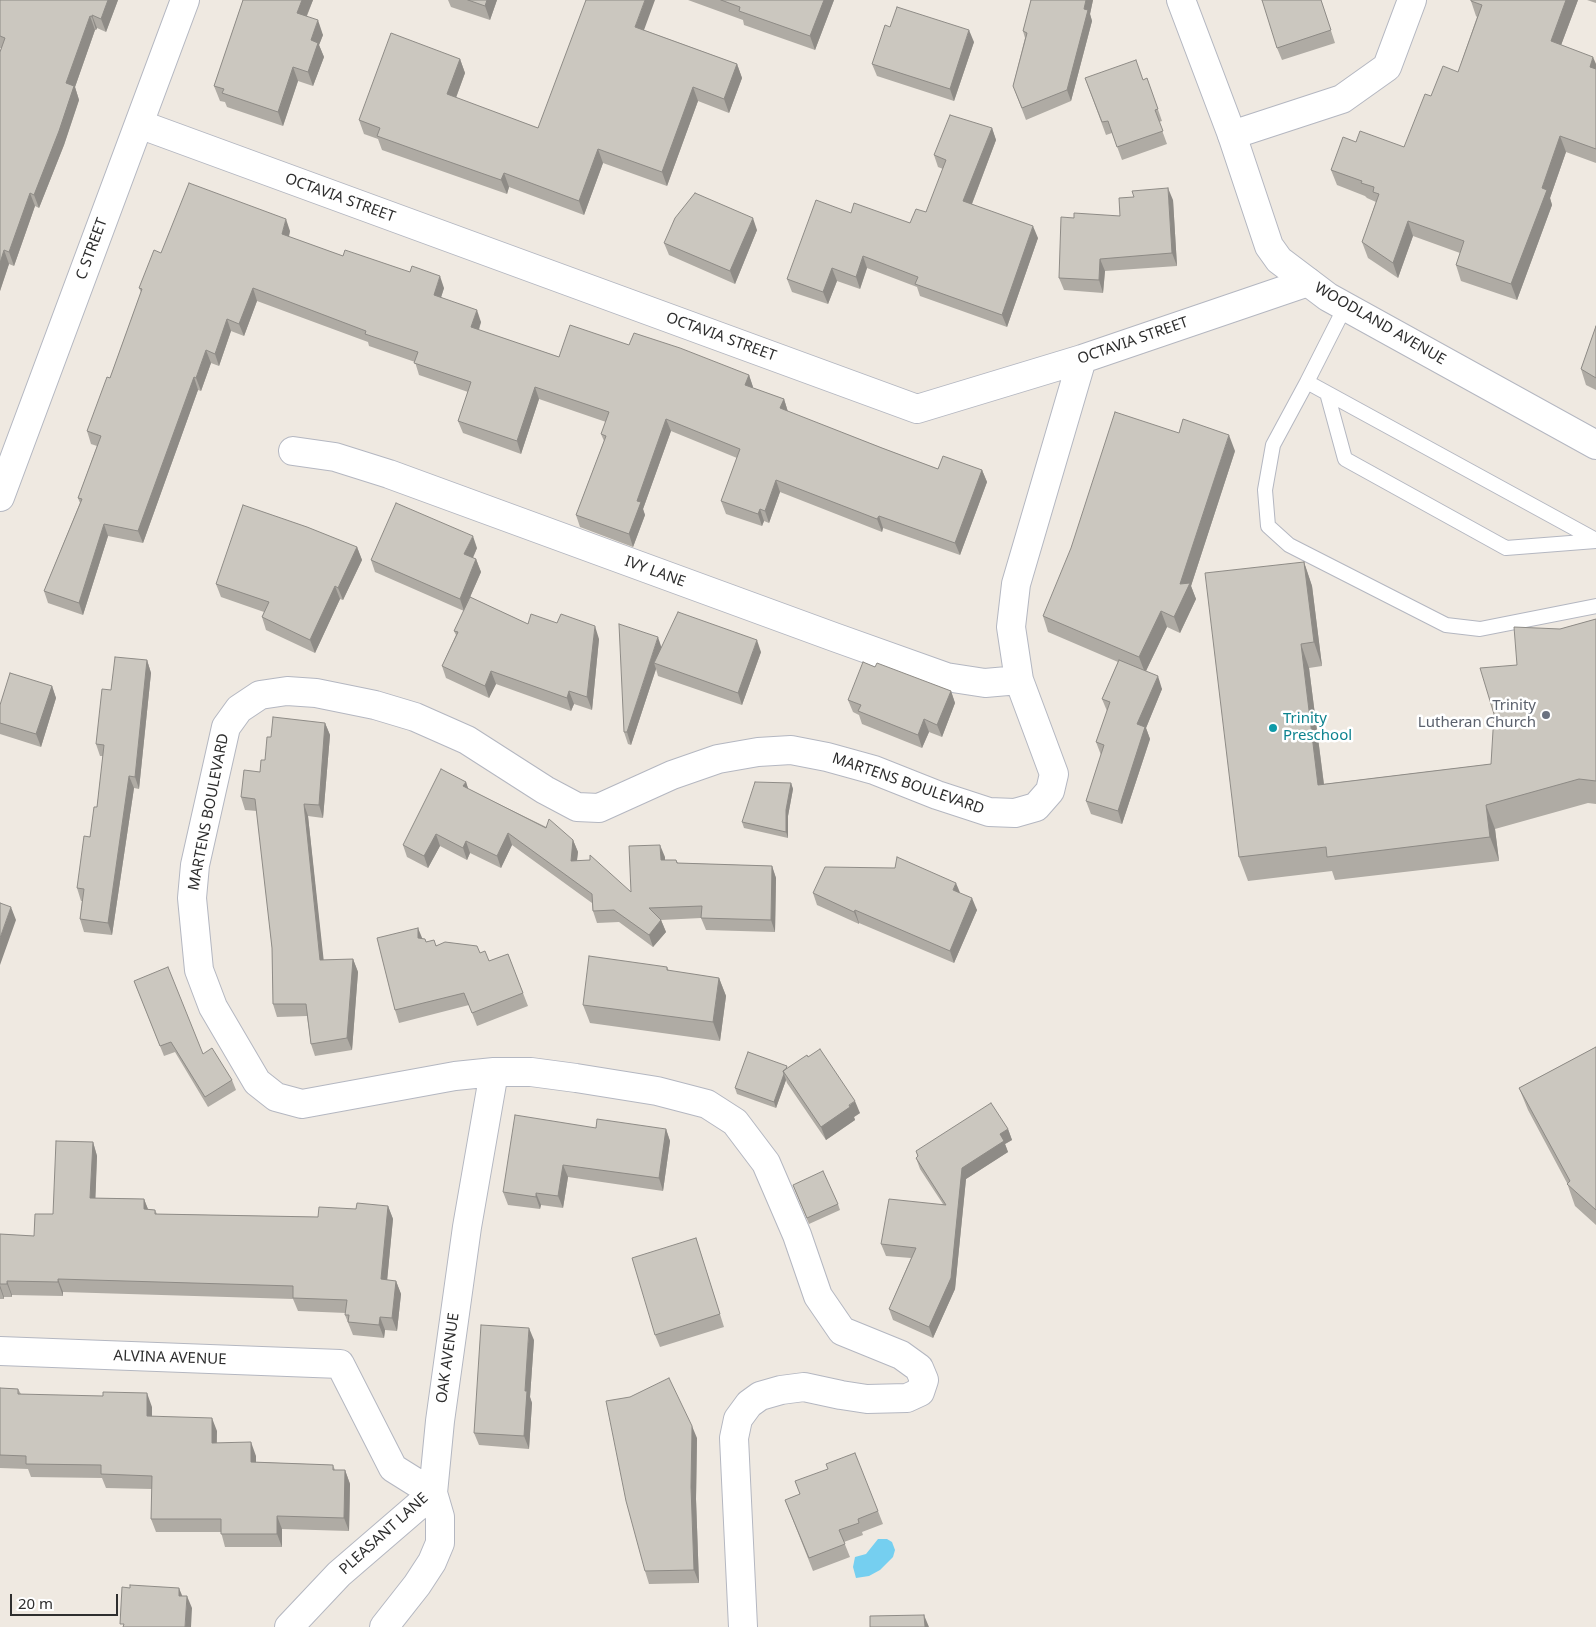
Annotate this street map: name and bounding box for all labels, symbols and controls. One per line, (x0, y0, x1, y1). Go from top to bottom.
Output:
street label: OCTAVIA STREET (282, 170, 398, 226)
street label: C STREET (73, 216, 111, 282)
street label: WOODLAND AVENUE (1311, 279, 1449, 369)
street label: OCTAVIA STREET (663, 309, 779, 365)
street label: OCTAVIA STREET (1075, 314, 1191, 368)
street label: IVY LANE (622, 553, 688, 591)
place label: Trinity Lutheran Church (1418, 697, 1536, 732)
marker: Trinity Lutheran Church (1540, 709, 1552, 721)
place label: Trinity Preschool (1283, 710, 1352, 745)
marker: Trinity Preschool (1267, 722, 1279, 734)
street label: MARTENS BOULEVARD (185, 732, 233, 892)
street label: MARTENS BOULEVARD (830, 750, 986, 818)
street label: OAK AVENUE (433, 1312, 463, 1404)
street label: ALVINA AVENUE (113, 1347, 227, 1369)
street label: PLEASANT LANE (336, 1489, 432, 1579)
scale bar (12, 1584, 120, 1616)
text: 20 m (18, 1593, 53, 1613)

